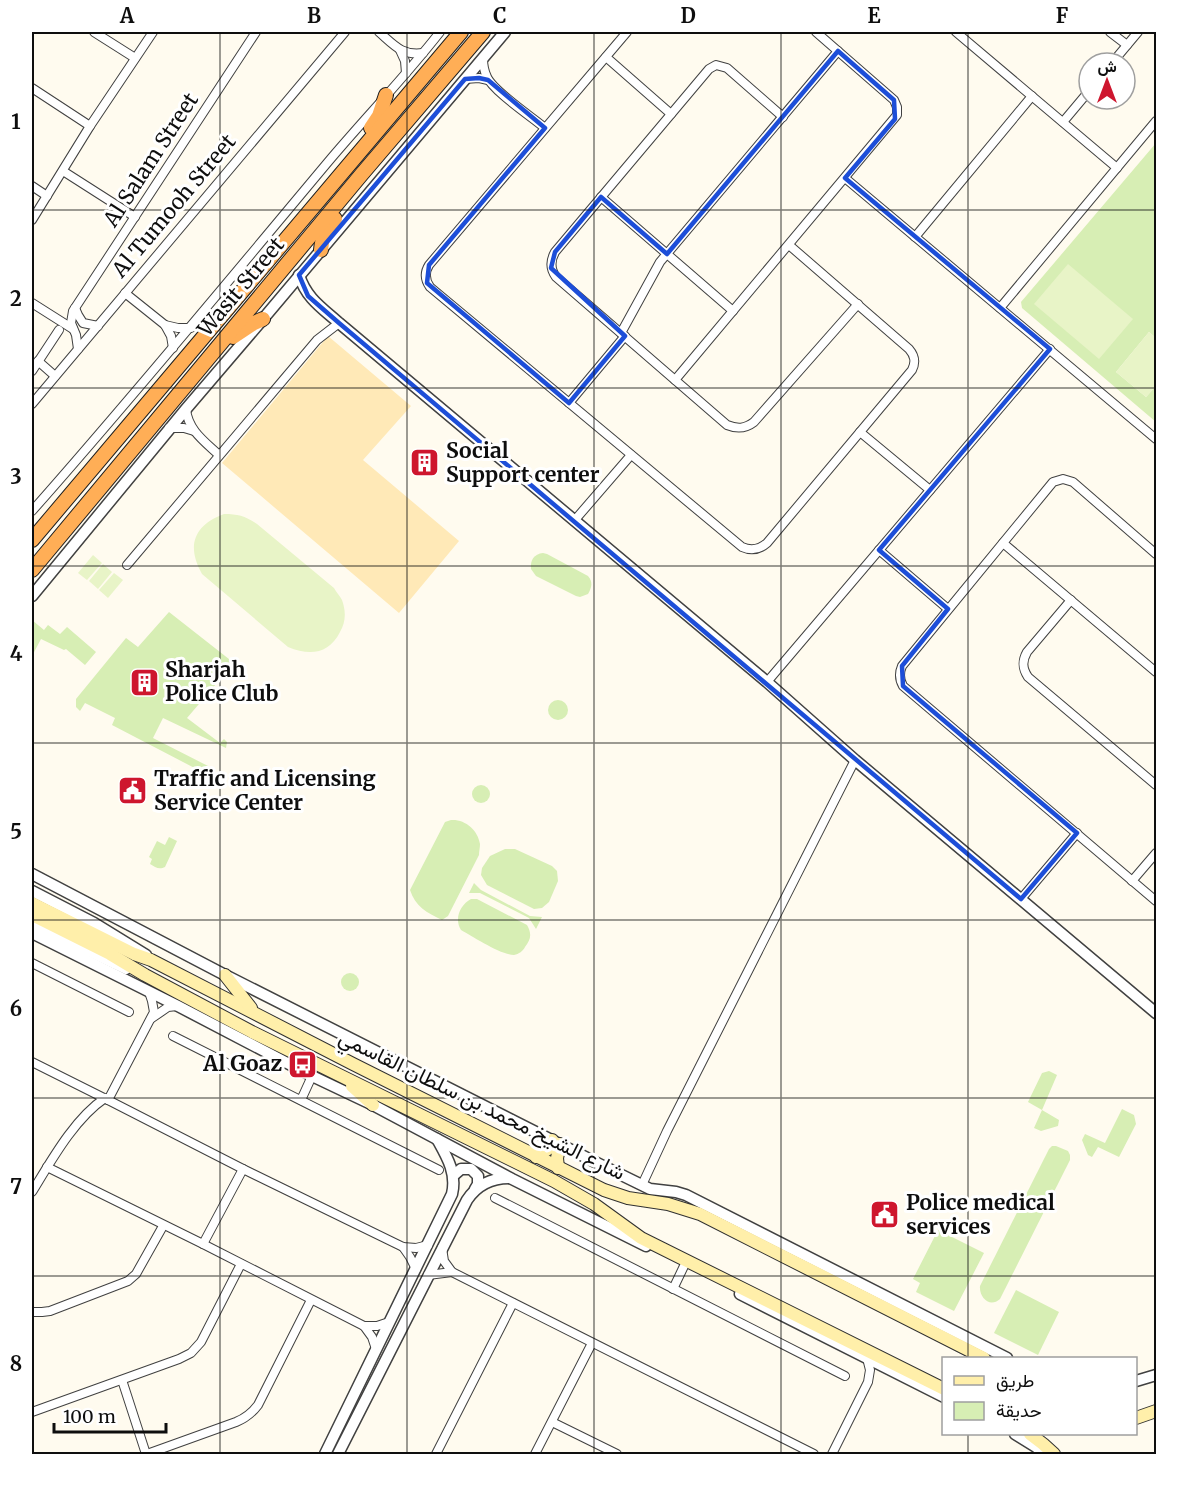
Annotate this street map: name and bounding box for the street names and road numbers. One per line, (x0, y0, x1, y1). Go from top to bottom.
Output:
street label: Al Salam Street (97, 88, 204, 233)
street label: Al Tumooh Street (105, 129, 241, 284)
street label: Wasit Street (191, 232, 290, 343)
street label: شارع الشيخ محمد بن سلطان القاسمي (333, 1023, 630, 1189)

